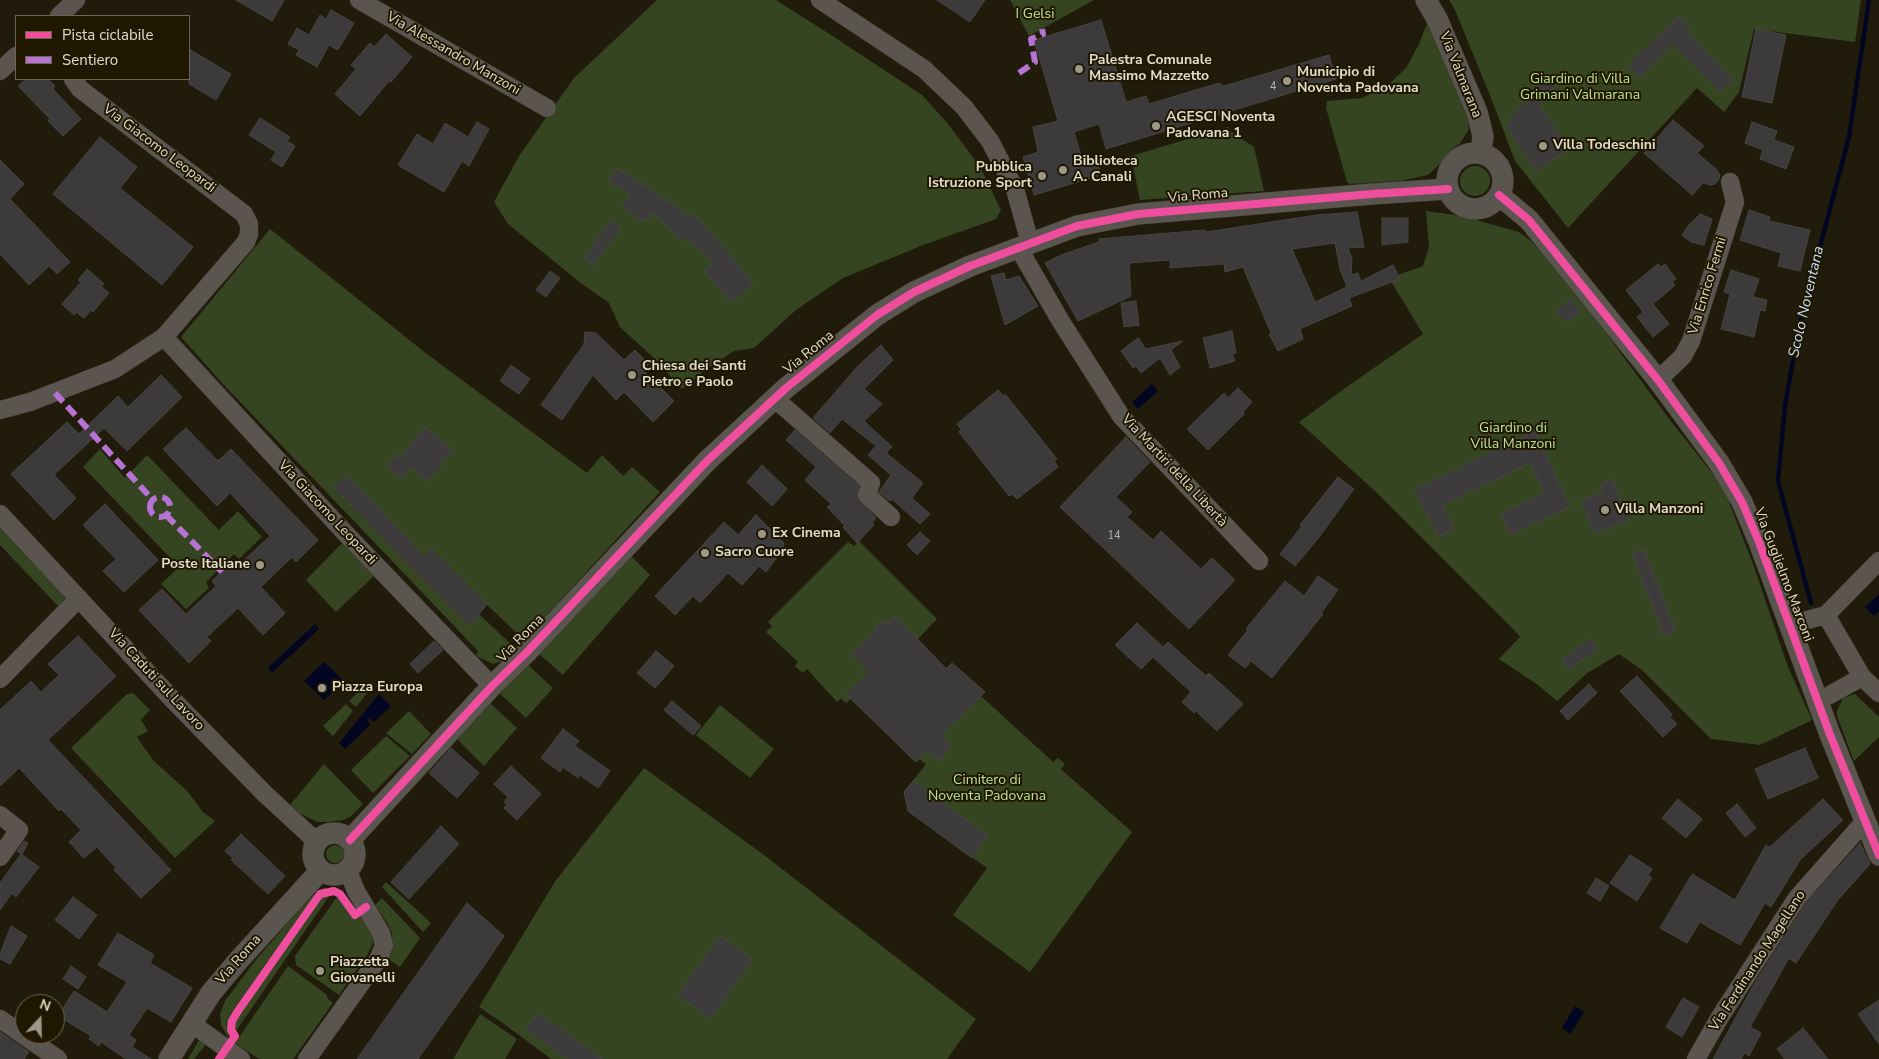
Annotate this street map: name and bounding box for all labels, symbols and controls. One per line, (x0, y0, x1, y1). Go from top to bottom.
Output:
park label: I Gelsi (1016, 7, 1054, 23)
street label: Via Alessandro Manzoni (383, 9, 523, 99)
legend (15, 15, 190, 80)
text: Pista ciclabile (62, 25, 154, 45)
street label: Via Valmarana (1435, 29, 1485, 121)
text: Sentiero (62, 50, 118, 70)
place label: Palestra Comunale Massimo Mazzetto (1089, 53, 1212, 85)
marker: Palestra Comunale Massimo Mazzetto (1073, 63, 1085, 75)
place label: Municipio di Noventa Padovana (1297, 65, 1419, 98)
park label: Giardino di Villa Grimani Valmarana (1520, 72, 1640, 104)
marker: Municipio di Noventa Padovana (1281, 75, 1293, 87)
house number: 4 (1270, 80, 1276, 94)
street label: Via Giacomo Leopardi (99, 101, 219, 197)
place label: AGESCI Noventa Padovana 1 (1166, 110, 1275, 142)
marker: AGESCI Noventa Padovana 1 (1150, 120, 1162, 132)
place label: Villa Todeschini (1553, 138, 1656, 154)
marker: Villa Todeschini (1537, 140, 1549, 152)
place label: Biblioteca A. Canali (1073, 154, 1138, 186)
place label: Pubblica Istruzione Sport (928, 160, 1032, 192)
marker: Biblioteca A. Canali (1057, 164, 1069, 176)
marker: Pubblica Istruzione Sport (1036, 170, 1048, 182)
street label: Via Roma (1167, 185, 1229, 207)
street label: Via Enrico Fermi (1685, 235, 1731, 337)
water label: Scolo Noventana (1785, 244, 1829, 360)
street label: Via Roma (780, 327, 838, 379)
place label: Chiesa dei Santi Pietro e Paolo (642, 359, 746, 392)
marker: Chiesa dei Santi Pietro e Paolo (626, 369, 638, 381)
street label: Via Martiri della Libertà (1117, 411, 1231, 531)
park label: Giardino di Villa Manzoni (1471, 421, 1555, 454)
street label: Via Giacomo Leopardi (274, 457, 380, 569)
place label: Villa Manzoni (1615, 502, 1703, 518)
marker: Villa Manzoni (1599, 504, 1611, 516)
street label: Via Guglielmo Marconi (1750, 506, 1816, 644)
place label: Ex Cinema (772, 526, 841, 542)
marker: Ex Cinema (756, 528, 768, 540)
house number: 14 (1107, 529, 1121, 543)
place label: Sacro Cuore (715, 545, 794, 561)
marker: Sacro Cuore (699, 547, 711, 559)
place label: Poste Italiane (161, 557, 250, 573)
marker: Poste Italiane (254, 559, 266, 571)
street label: Via Roma (494, 611, 548, 667)
street label: Via Caduti sul Lavoro (104, 626, 208, 734)
place label: Piazza Europa (332, 680, 423, 696)
marker: Piazza Europa (316, 682, 328, 694)
park label: Cimitero di Noventa Padovana (928, 773, 1046, 806)
street label: Via Ferdinando Magellano (1706, 887, 1810, 1035)
street label: Via Roma (213, 932, 265, 988)
place label: Piazzetta Giovanelli (330, 955, 395, 988)
marker: Piazzetta Giovanelli (314, 965, 326, 977)
north arrow (15, 994, 65, 1044)
text: N (37, 995, 53, 1016)

